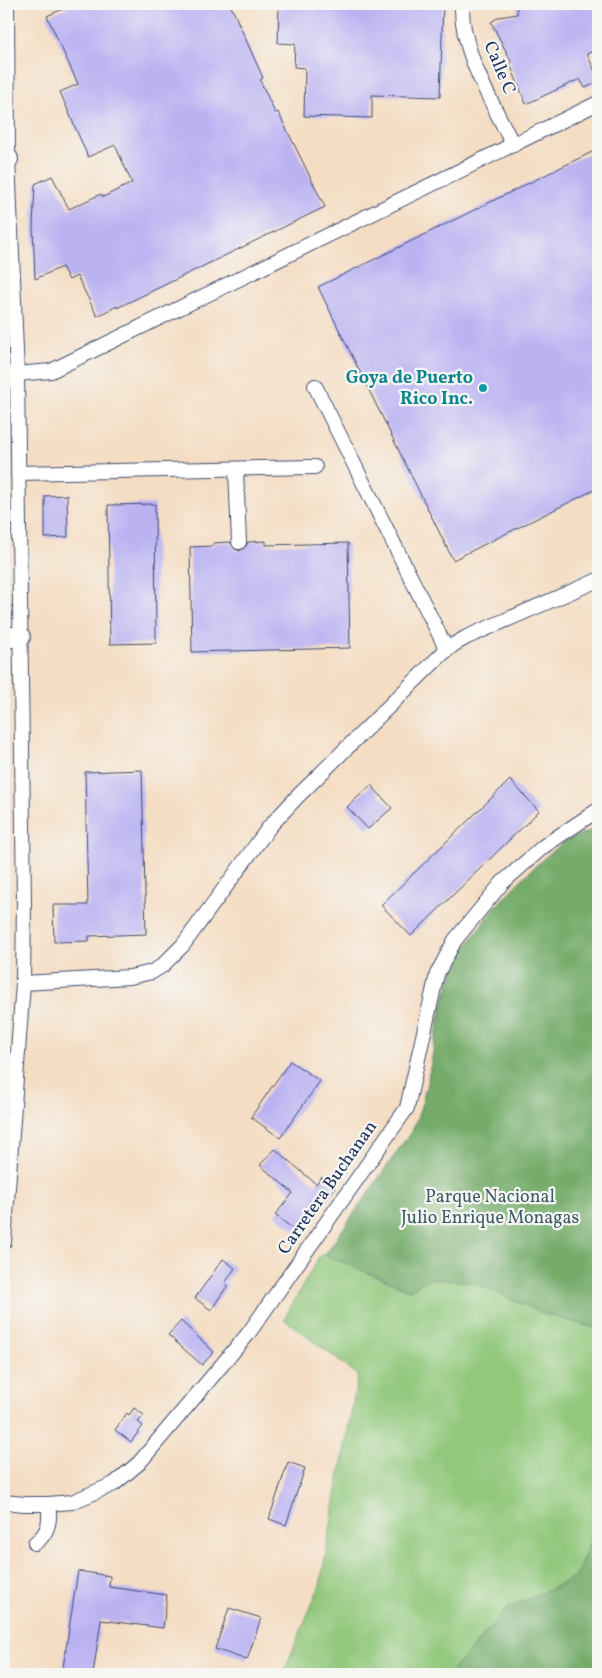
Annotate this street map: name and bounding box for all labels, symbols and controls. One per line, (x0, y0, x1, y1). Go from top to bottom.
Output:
street label: Calle C (477, 38, 521, 98)
place label: Goya de Puerto Rico Inc. (346, 366, 473, 412)
marker: Goya de Puerto Rico Inc. (477, 382, 489, 394)
street label: Carretera Buchanan (272, 1116, 384, 1260)
park label: Parque Nacional Julio Enrique Monagas (401, 1185, 579, 1231)

